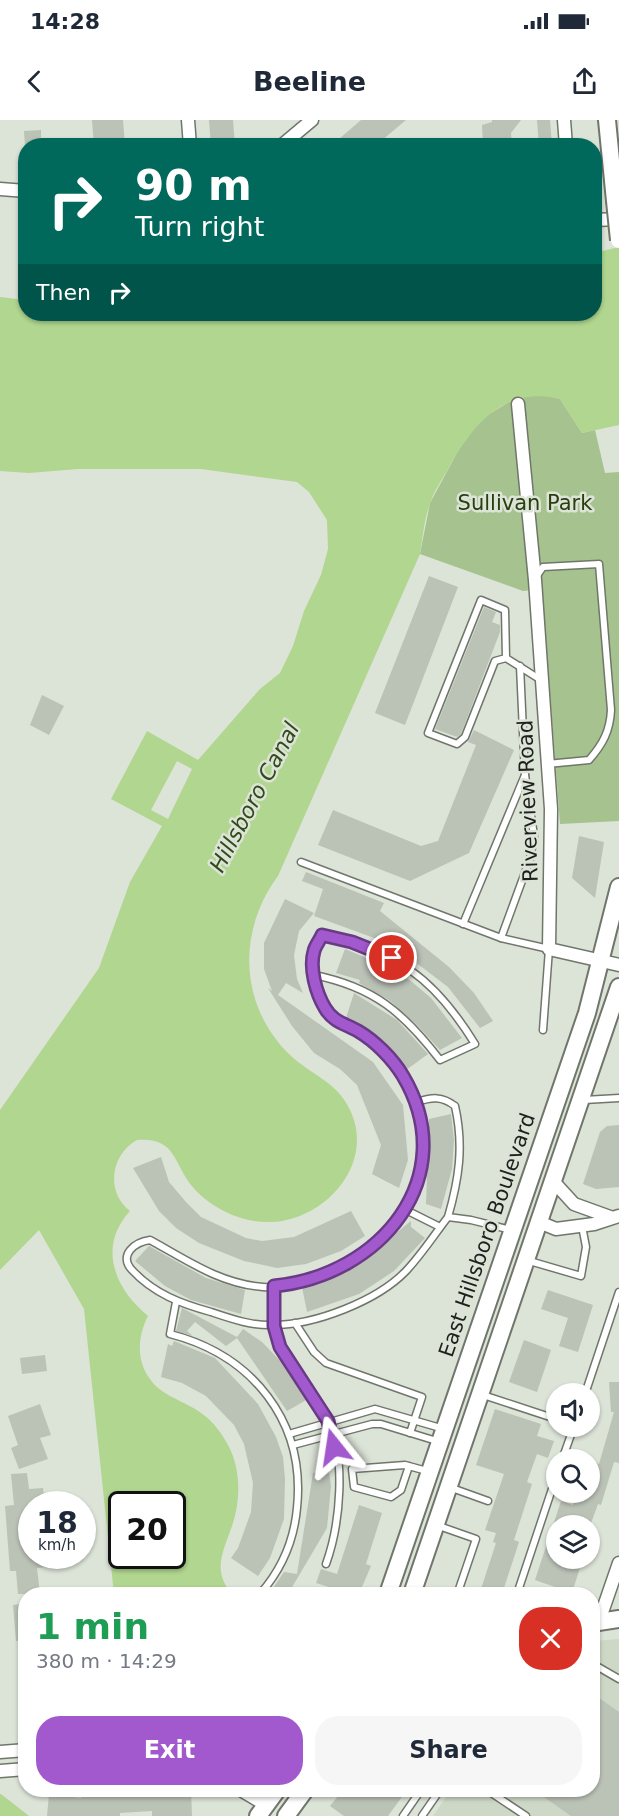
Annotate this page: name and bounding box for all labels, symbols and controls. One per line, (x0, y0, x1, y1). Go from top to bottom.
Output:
text: 14:28 (30, 9, 100, 34)
icon: back (18, 65, 51, 98)
icon: share (568, 65, 601, 98)
text: Beeline (253, 66, 366, 97)
text: 90 m (135, 161, 252, 210)
icon: right (36, 162, 114, 240)
text: Turn right (135, 211, 264, 242)
icon: right (103, 276, 136, 309)
text: Then (36, 280, 91, 305)
park label: Sullivan Park (458, 491, 593, 515)
water label: Hillsboro Canal (205, 718, 304, 876)
street label: Riverview Road (513, 720, 543, 882)
pin (366, 932, 417, 983)
icon: arrive (375, 941, 408, 974)
street label: East Hillsboro Boulevard (434, 1110, 540, 1360)
map controls (546, 1383, 600, 1569)
button: sound (546, 1383, 600, 1437)
position arrow (302, 1415, 366, 1479)
button: search (546, 1449, 600, 1503)
speed limit sign: 20 (108, 1491, 186, 1569)
text: 18 (36, 1505, 78, 1540)
button: layers (546, 1515, 600, 1569)
text: km/h (38, 1536, 76, 1554)
text: 1 min (36, 1606, 149, 1647)
button: close (519, 1607, 582, 1670)
text: 380 m · 14:29 (36, 1649, 177, 1673)
button: Exit (36, 1716, 303, 1785)
button: Share (315, 1716, 582, 1785)

